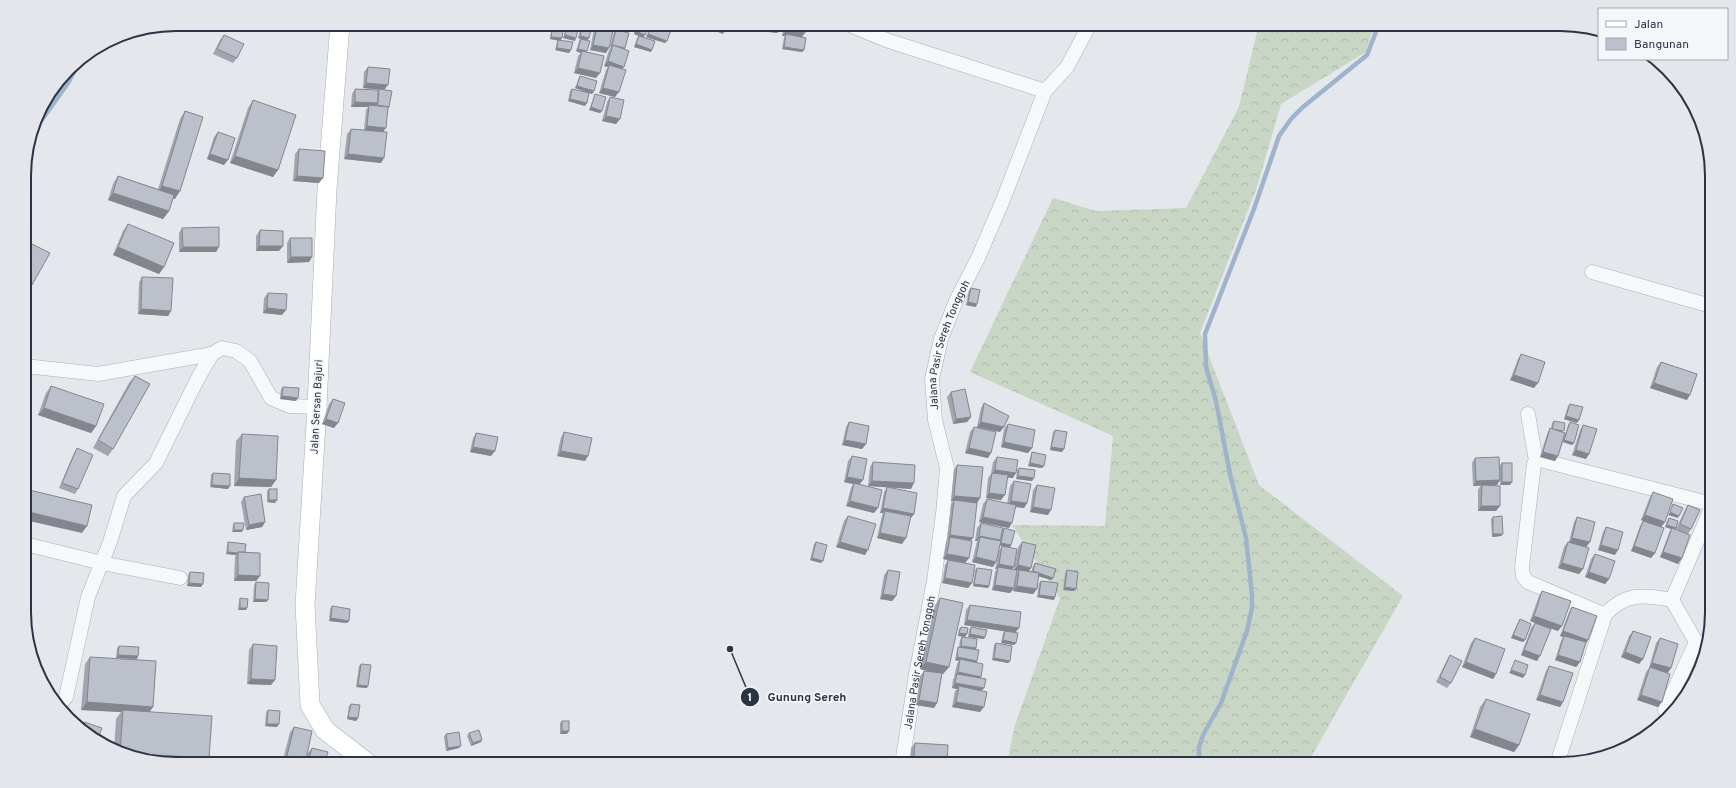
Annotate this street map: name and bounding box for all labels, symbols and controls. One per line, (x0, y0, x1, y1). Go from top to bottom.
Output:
legend (1598, 8, 1728, 60)
text: Jalan (1634, 17, 1663, 33)
text: Bangunan (1634, 37, 1689, 53)
street label: Jalana Pasir Sereh Tonggoh (926, 278, 974, 410)
street label: Jalan Sersan Bajuri (308, 359, 326, 455)
street label: Jalana Pasir Sereh Tonggoh (901, 594, 939, 731)
callout: Gunung Sereh (740, 685, 855, 709)
text: 1 (748, 690, 752, 706)
text: Gunung Sereh (768, 690, 846, 706)

